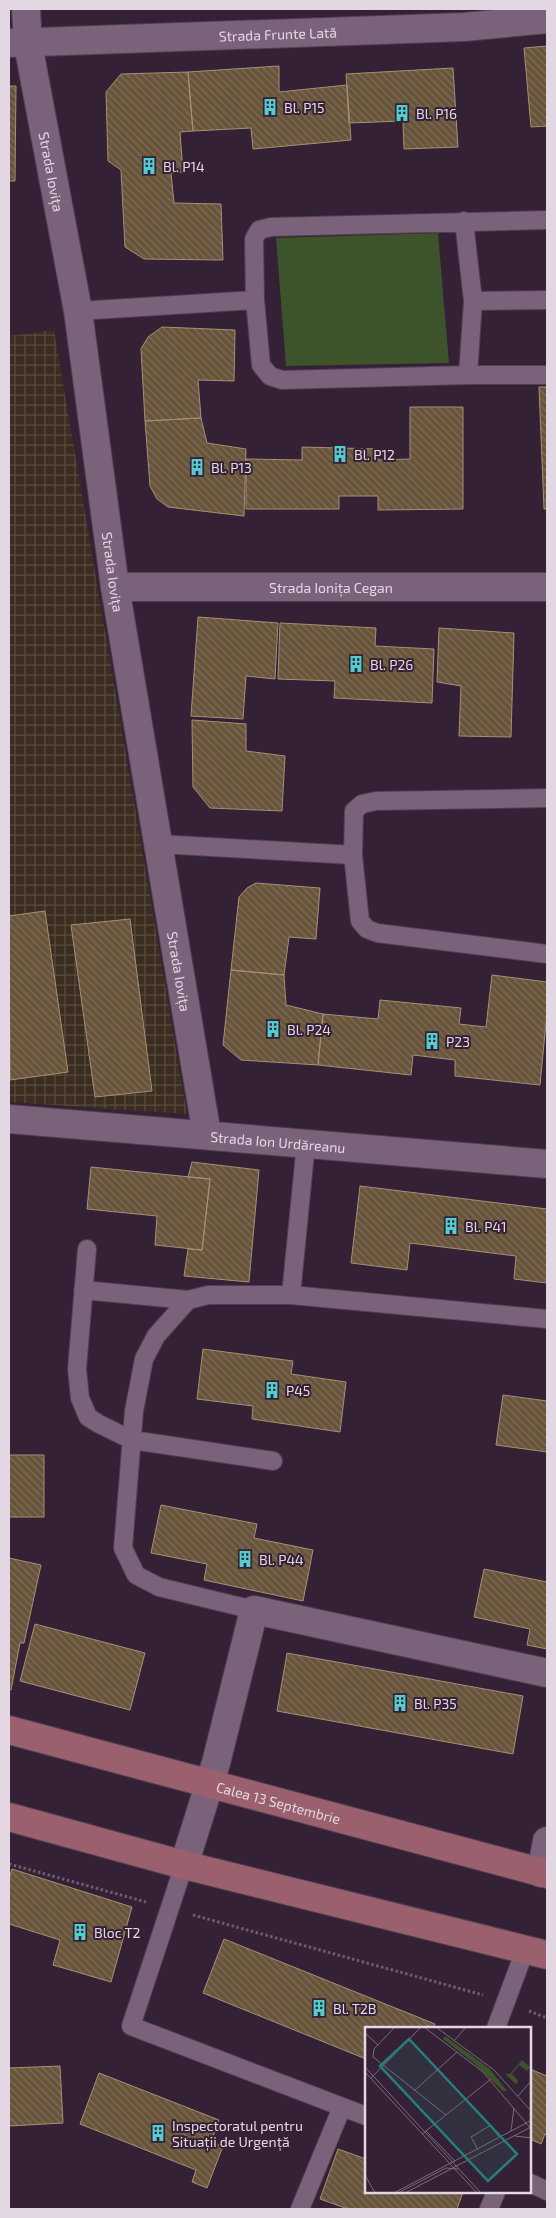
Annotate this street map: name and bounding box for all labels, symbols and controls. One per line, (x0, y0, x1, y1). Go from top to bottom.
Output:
street label: Strada Frunte Lată (218, 23, 337, 44)
building icon: Bl. P15 (260, 97, 280, 117)
place label: Bl. P15 (284, 99, 325, 116)
building icon: Bl. P16 (392, 103, 412, 123)
place label: Bl. P16 (416, 105, 457, 122)
street label: Strada Iovița (36, 130, 68, 213)
building icon: Bl. P14 (139, 156, 159, 176)
place label: Bl. P14 (163, 158, 205, 175)
building icon: Bl. P12 (330, 444, 350, 464)
place label: Bl. P12 (354, 446, 395, 463)
building icon: Bl. P13 (187, 457, 207, 477)
place label: Bl. P13 (211, 459, 252, 476)
street label: Strada Iovița (99, 531, 128, 613)
street label: Strada Ionița Cegan (269, 579, 393, 597)
building icon: Bl. P26 (346, 654, 366, 674)
place label: Bl. P26 (370, 656, 413, 673)
street label: Strada Iovița (164, 930, 195, 1013)
building icon: Bl. P24 (263, 1019, 283, 1039)
place label: Bl. P24 (287, 1021, 331, 1038)
building icon: P23 (422, 1031, 442, 1051)
place label: P23 (446, 1033, 470, 1050)
street label: Strada Ion Urdăreanu (210, 1127, 346, 1156)
building icon: Bl. P41 (441, 1216, 461, 1236)
place label: Bl. P41 (465, 1218, 507, 1235)
building icon: P45 (262, 1380, 282, 1400)
place label: P45 (286, 1382, 310, 1399)
building icon: Bl. P44 (235, 1549, 255, 1569)
place label: Bl. P44 (259, 1551, 304, 1568)
building icon: Bl. P35 (390, 1693, 410, 1713)
place label: Bl. P35 (414, 1695, 457, 1712)
street label: Calea 13 Septembrie (215, 1777, 343, 1827)
building icon: Bloc T2 (70, 1922, 90, 1942)
place label: Bloc T2 (94, 1924, 141, 1941)
building icon: Bl. T2B (309, 1998, 329, 2018)
place label: Bl. T2B (333, 2000, 377, 2017)
inset map (365, 2027, 531, 2193)
place label: Inspectoratul pentru Situații de Urgență (172, 2117, 303, 2151)
building icon: Inspectoratul pentru Situații de Urgență (148, 2123, 168, 2143)

